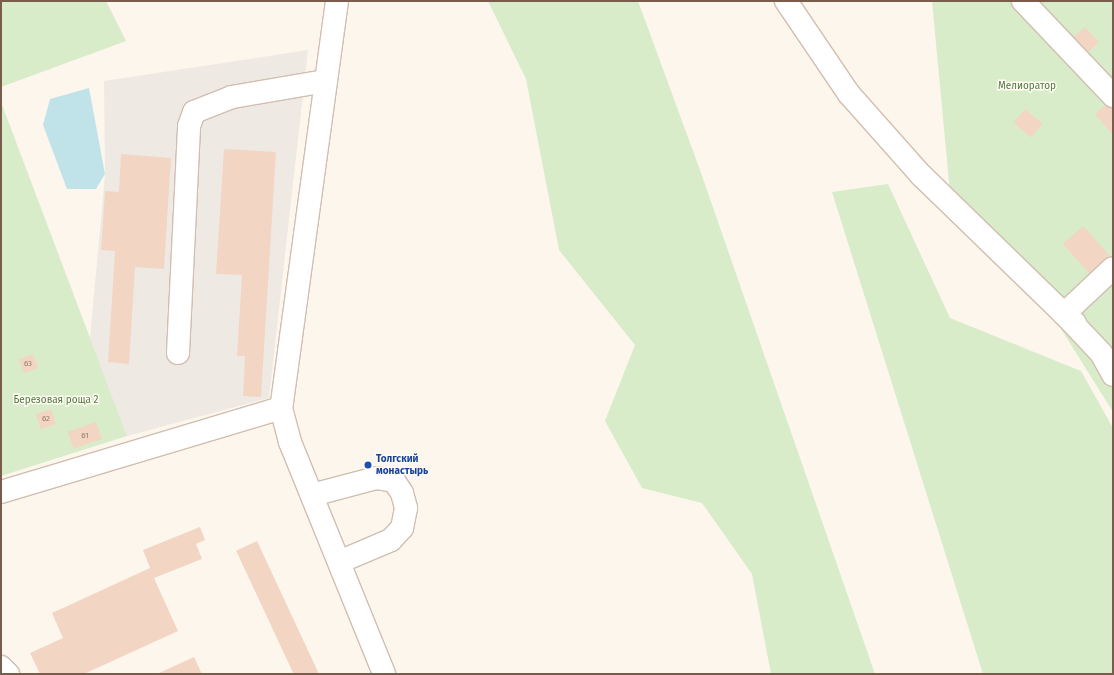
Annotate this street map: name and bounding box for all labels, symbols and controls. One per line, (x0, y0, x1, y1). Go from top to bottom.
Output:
park label: Мелиоратор (998, 81, 1056, 93)
house number: 63 (24, 359, 32, 369)
park label: Березовая роща 2 (13, 395, 99, 407)
house number: 62 (42, 414, 50, 424)
house number: 61 (81, 431, 89, 441)
place label: Толгский монастырь (376, 453, 428, 476)
marker: Толгский монастырь (363, 460, 373, 470)

